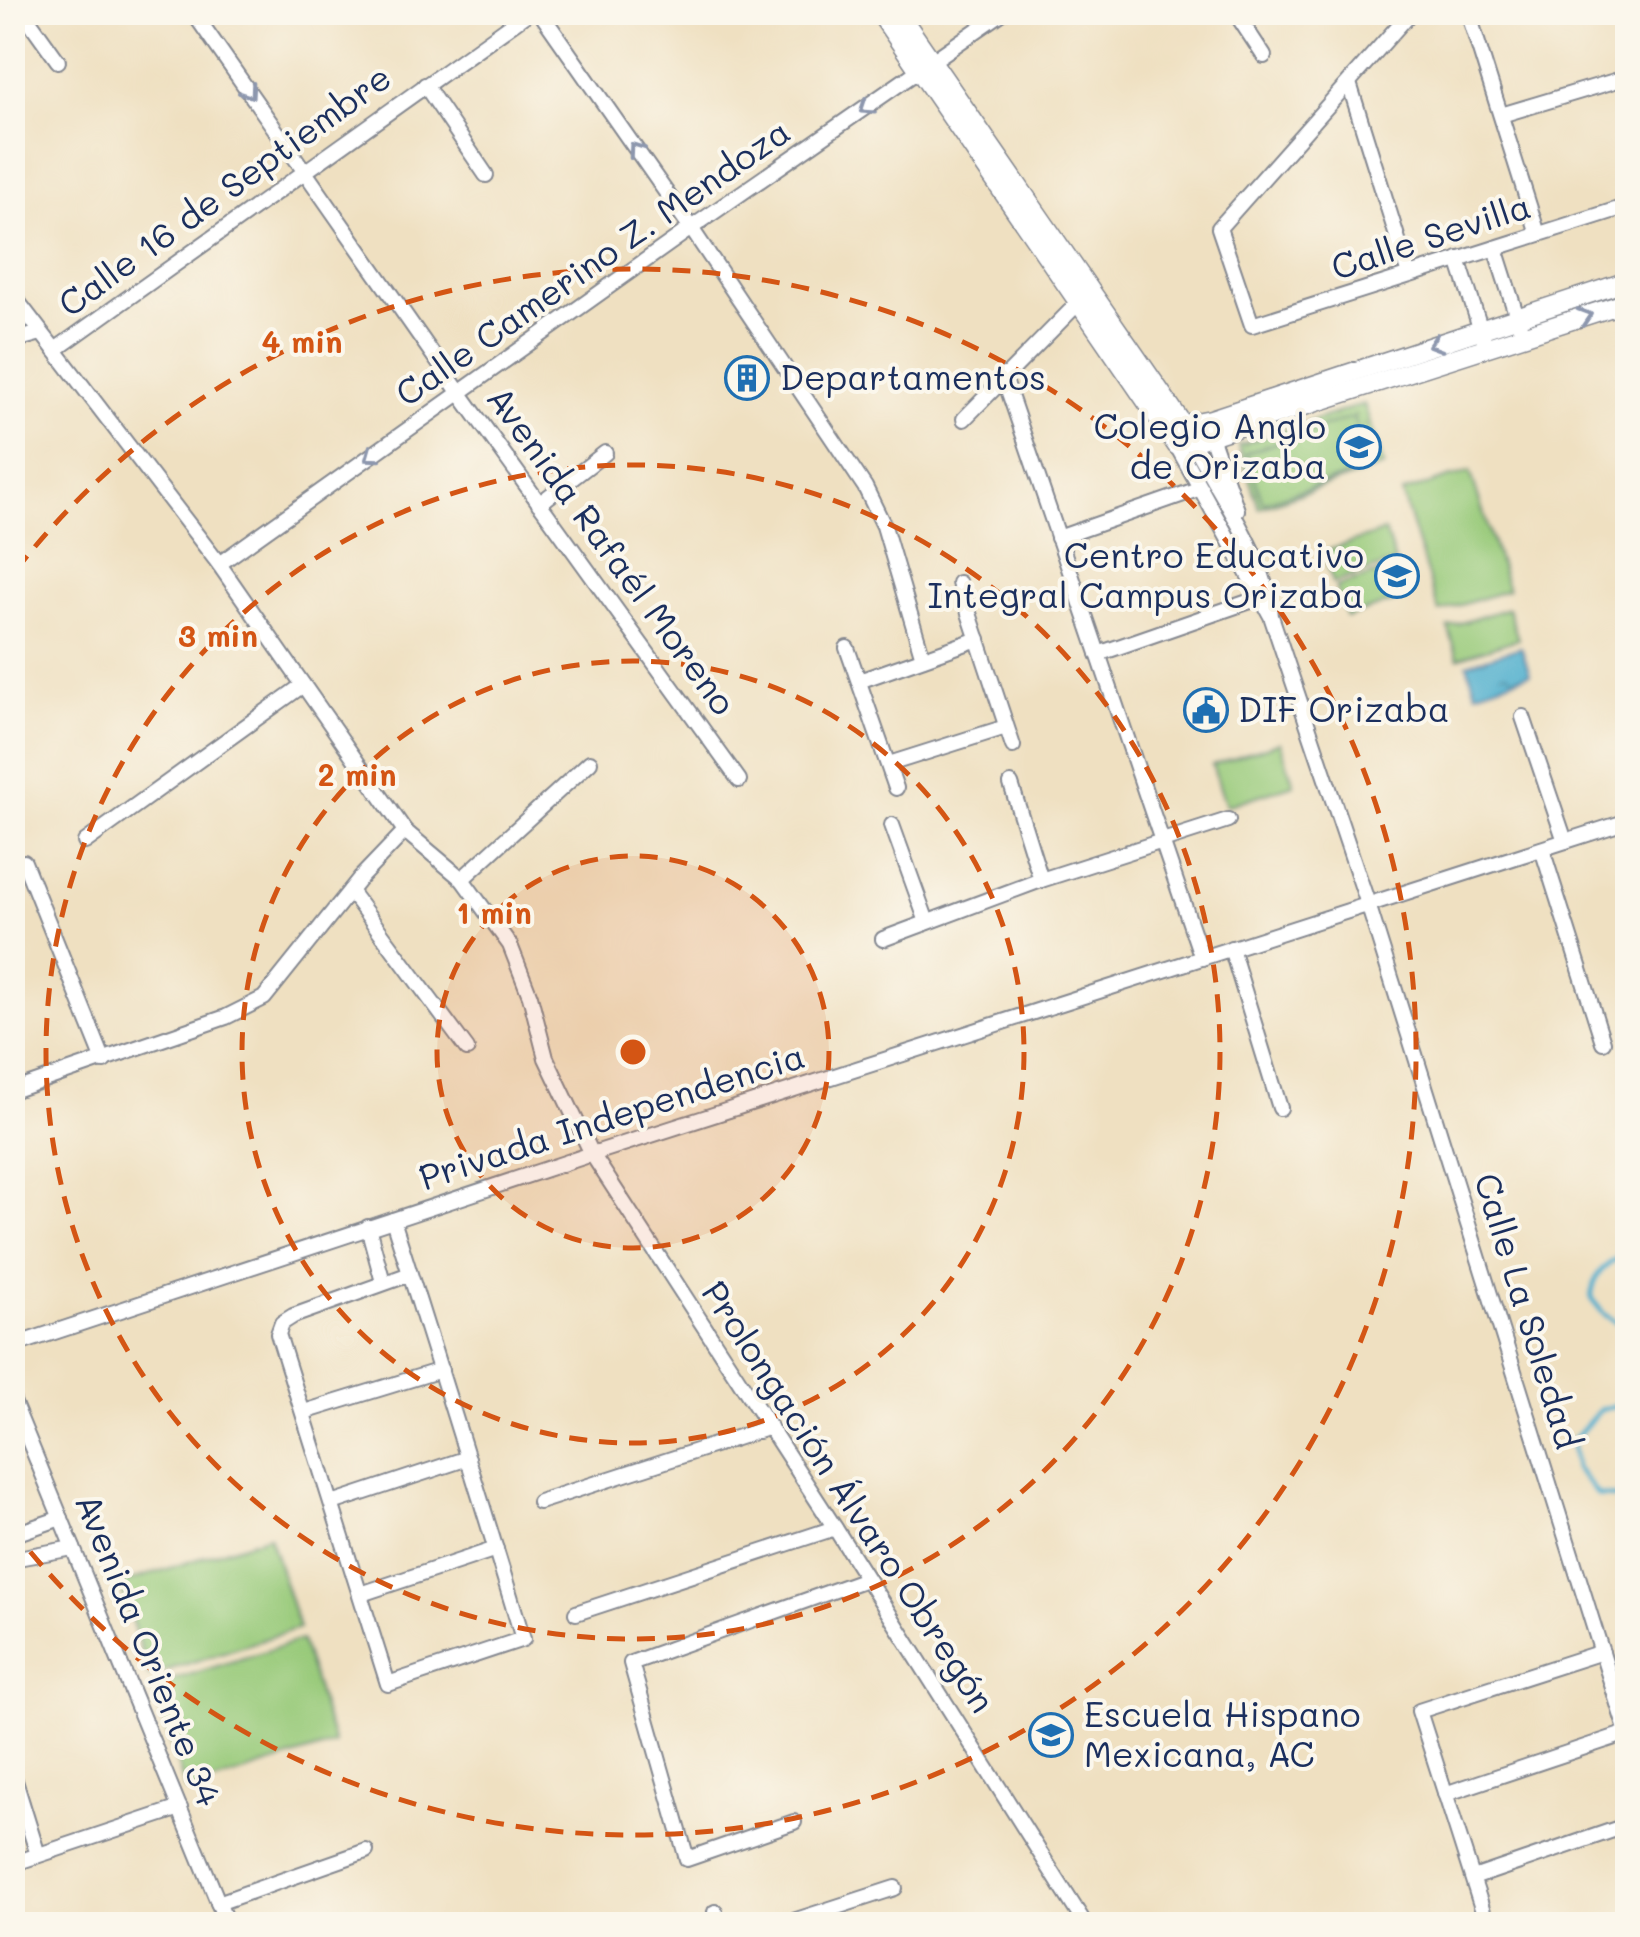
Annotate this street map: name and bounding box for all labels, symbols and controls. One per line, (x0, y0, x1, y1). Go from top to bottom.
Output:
street label: Calle 16 de Septiembre (48, 53, 399, 326)
one-way arrow (237, 81, 255, 99)
one-way arrow (859, 96, 877, 115)
street label: Calle Camerino Z. Mendoza (386, 107, 798, 415)
one-way arrow (629, 141, 647, 160)
street label: Calle Sevilla (1325, 181, 1536, 289)
one-way arrow (1575, 307, 1592, 327)
text: 4 min (262, 321, 343, 361)
one-way arrow (1428, 332, 1445, 352)
place label: Departamentos (780, 353, 1046, 399)
building icon: Departamentos (724, 355, 770, 401)
street label: Avenida Rafaél Moreno (478, 376, 747, 723)
place label: Colegio Anglo de Orizaba (1093, 402, 1326, 488)
school or university icon: Colegio Anglo de Orizaba (1336, 424, 1382, 470)
one-way arrow (363, 443, 382, 462)
place label: Centro Educativo Integral Campus Orizaba (928, 531, 1364, 617)
school or university icon: Centro Educativo Integral Campus Orizaba (1374, 553, 1420, 599)
text: 3 min (178, 615, 258, 655)
place label: DIF Orizaba (1238, 685, 1450, 731)
public building icon: DIF Orizaba (1183, 687, 1229, 733)
text: 2 min (318, 754, 396, 794)
text: 1 min (456, 892, 532, 932)
street label: Privada Independencia (413, 1031, 810, 1199)
centre of rings (615, 1034, 651, 1070)
street label: Calle La Soledad (1465, 1167, 1593, 1454)
street label: Prolongación Álvaro Obregón (693, 1271, 1007, 1721)
street label: Avenida Oriente 34 (66, 1486, 234, 1812)
place label: Escuela Hispano Mexicana, AC (1084, 1690, 1360, 1776)
school or university icon: Escuela Hispano Mexicana, AC (1028, 1712, 1074, 1758)

